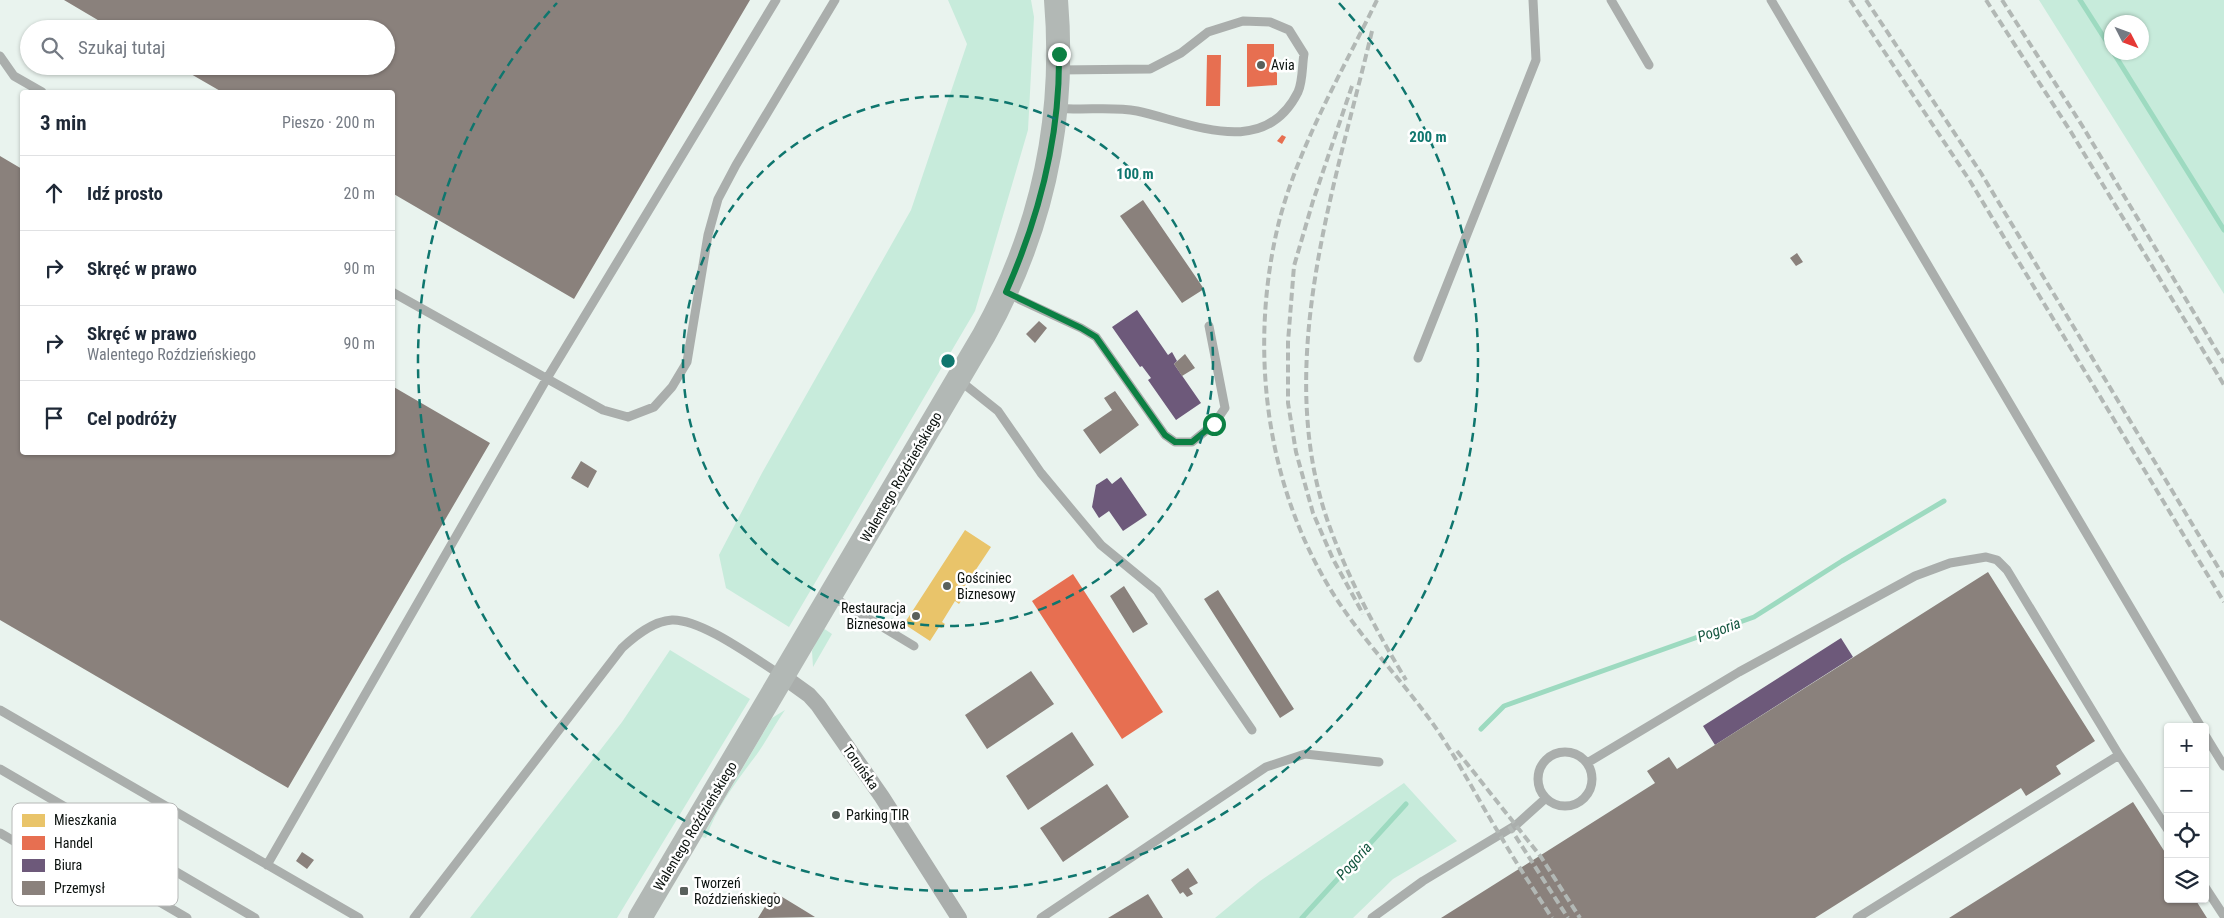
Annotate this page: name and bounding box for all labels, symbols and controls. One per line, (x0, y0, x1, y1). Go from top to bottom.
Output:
north arrow (2104, 15, 2149, 60)
search box (20, 20, 395, 75)
icon: search (38, 34, 66, 62)
text: Szukaj tutaj (78, 36, 165, 59)
route end (1048, 43, 1071, 66)
place label: Avia (1271, 57, 1295, 73)
marker: Avia (1255, 59, 1267, 71)
text: 3 min (40, 111, 87, 135)
text: Pieszo · 200 m (282, 113, 375, 132)
text: 200 m (1409, 128, 1447, 146)
text: 100 m (1116, 165, 1154, 183)
icon: ahead (40, 179, 68, 207)
text: Idź prosto (87, 182, 163, 205)
text: 20 m (343, 184, 375, 203)
icon: right (40, 254, 68, 282)
text: Skręć w prawo (87, 257, 197, 280)
text: 90 m (343, 259, 375, 278)
text: Skręć w prawo (87, 322, 197, 345)
icon: right (40, 329, 68, 357)
text: 90 m (343, 334, 375, 353)
text: Walentego Roździeńskiego (87, 345, 256, 364)
centre of rings (939, 352, 957, 370)
icon: arrive (40, 404, 68, 432)
text: Cel podróży (87, 407, 177, 430)
street label: Walentego Roździeńskiego (857, 409, 945, 545)
route start (1203, 413, 1226, 436)
place label: Gościniec Biznesowy (957, 570, 1016, 602)
marker: Gościniec Biznesowy (941, 580, 953, 592)
place label: Restauracja Biznesowa (841, 600, 906, 632)
marker: Restauracja Biznesowa (910, 610, 922, 622)
water label: Pogoria (1695, 614, 1743, 646)
map controls (2164, 723, 2209, 903)
button: + (2164, 723, 2209, 768)
street label: Toruńska (840, 742, 882, 792)
street label: Walentego Roździeńskiego (650, 758, 740, 894)
button: − (2164, 768, 2209, 813)
legend (12, 803, 178, 906)
place label: Parking TIR (846, 807, 910, 823)
marker: Parking TIR (830, 809, 842, 821)
text: Mieszkania (54, 812, 117, 828)
button: locate (2164, 813, 2209, 858)
text: Handel (54, 835, 93, 851)
water label: Pogoria (1332, 838, 1376, 884)
text: Biura (54, 857, 82, 873)
button: layers (2164, 858, 2209, 903)
place label: Tworzeń Roździeńskiego (694, 875, 780, 907)
text: Przemysł (54, 880, 105, 896)
marker: Tworzeń Roździeńskiego (678, 885, 690, 897)

